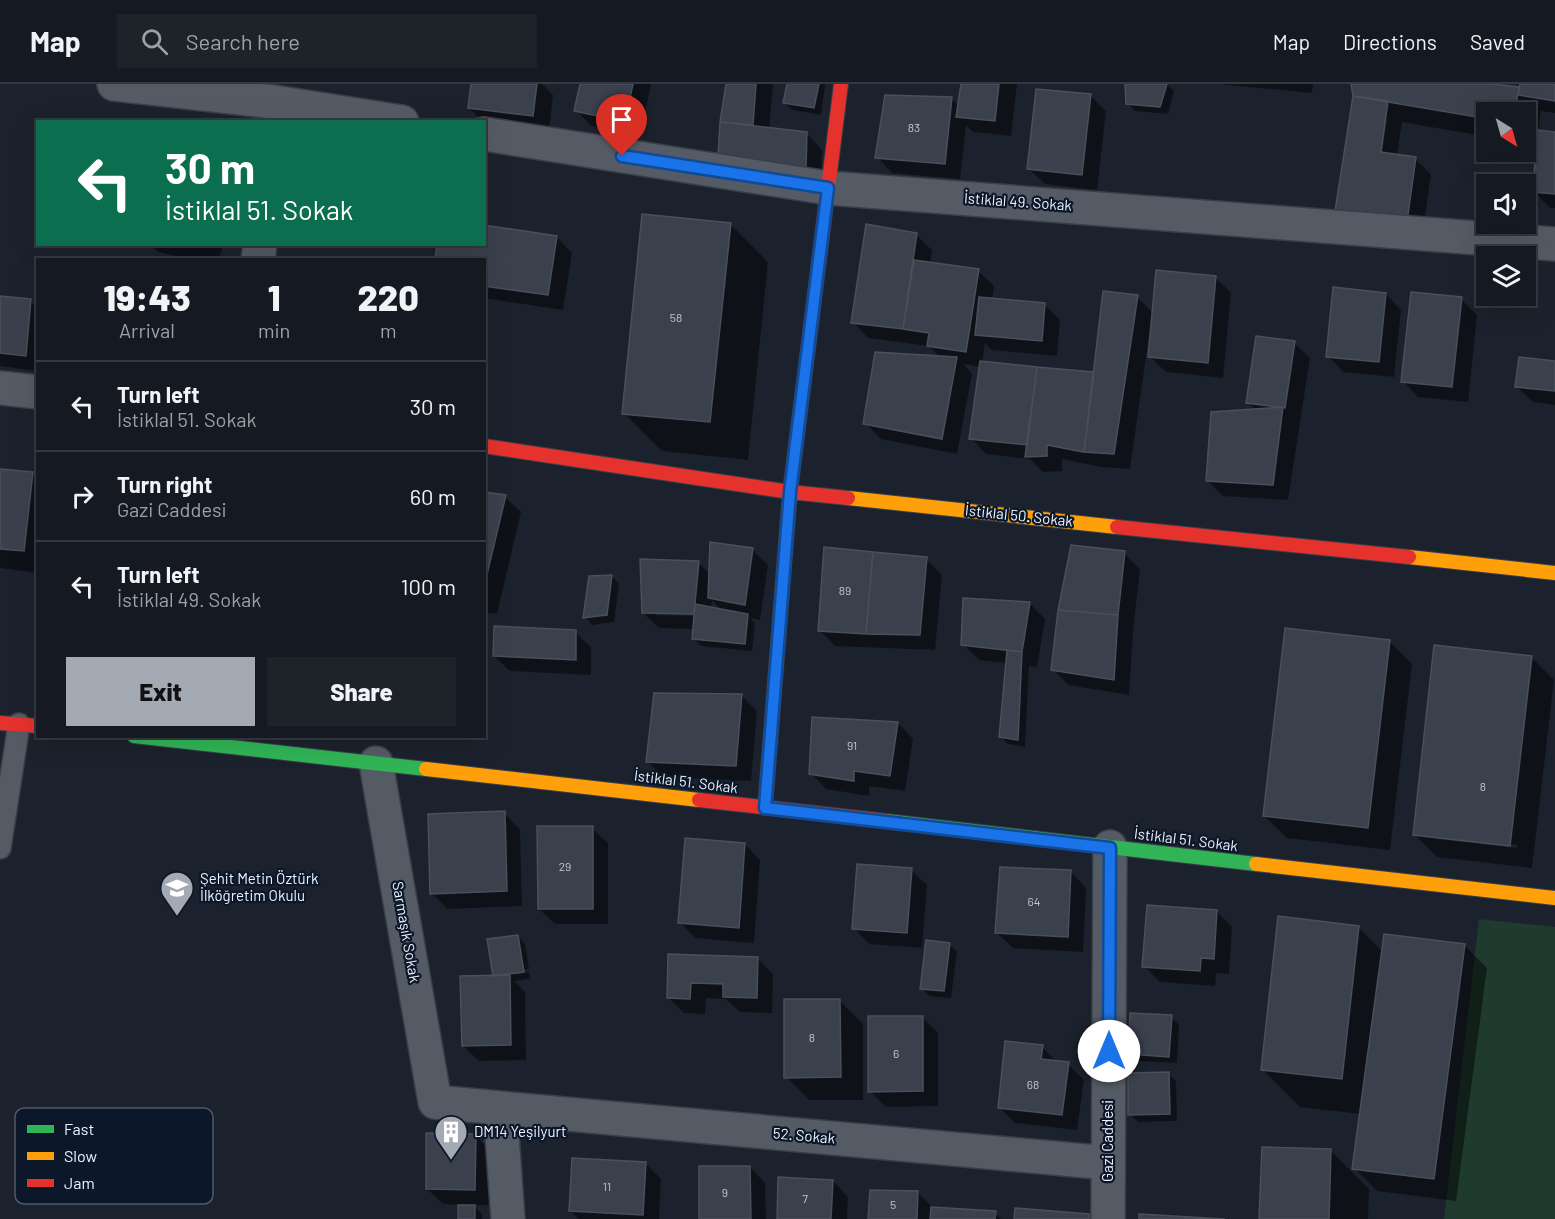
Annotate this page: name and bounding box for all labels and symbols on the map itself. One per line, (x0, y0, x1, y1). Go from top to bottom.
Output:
pin (596, 94, 647, 156)
north arrow (1476, 102, 1536, 162)
house number: 83 (908, 120, 920, 134)
street label: İstiklal 49. Sokak (963, 188, 1073, 214)
house number: 58 (670, 310, 682, 324)
street label: İstiklal 50. Sokak (964, 500, 1074, 530)
house number: 89 (839, 583, 851, 597)
house number: 91 (847, 738, 857, 752)
street label: İstiklal 51. Sokak (633, 766, 740, 796)
house number: 8 (1480, 779, 1486, 793)
street label: İstiklal 51. Sokak (1133, 824, 1240, 854)
house number: 29 (559, 859, 571, 873)
place label: Şehit Metin Öztürk İlköğretim Okulu (200, 869, 319, 904)
school or university icon: Şehit Metin Öztürk İlköğretim Okulu (159, 870, 195, 917)
street label: Sarmaşık Sokak (389, 880, 425, 984)
house number: 64 (1028, 894, 1040, 908)
position arrow (1077, 1019, 1141, 1083)
house number: 8 (809, 1030, 815, 1044)
house number: 6 (893, 1046, 899, 1060)
house number: 68 (1027, 1077, 1039, 1091)
street label: Gazi Caddesi (1098, 1100, 1116, 1182)
legend (15, 1108, 213, 1204)
building icon: DM14 Yeşilyurt (433, 1114, 469, 1161)
text: Fast (64, 1119, 94, 1138)
place label: DM14 Yeşilyurt (474, 1122, 567, 1140)
street label: 52. Sokak (772, 1123, 836, 1147)
text: Slow (64, 1146, 97, 1165)
text: Jam (64, 1173, 95, 1192)
house number: 11 (603, 1179, 611, 1193)
house number: 9 (722, 1185, 728, 1199)
house number: 7 (802, 1191, 808, 1205)
house number: 5 (890, 1197, 896, 1211)

